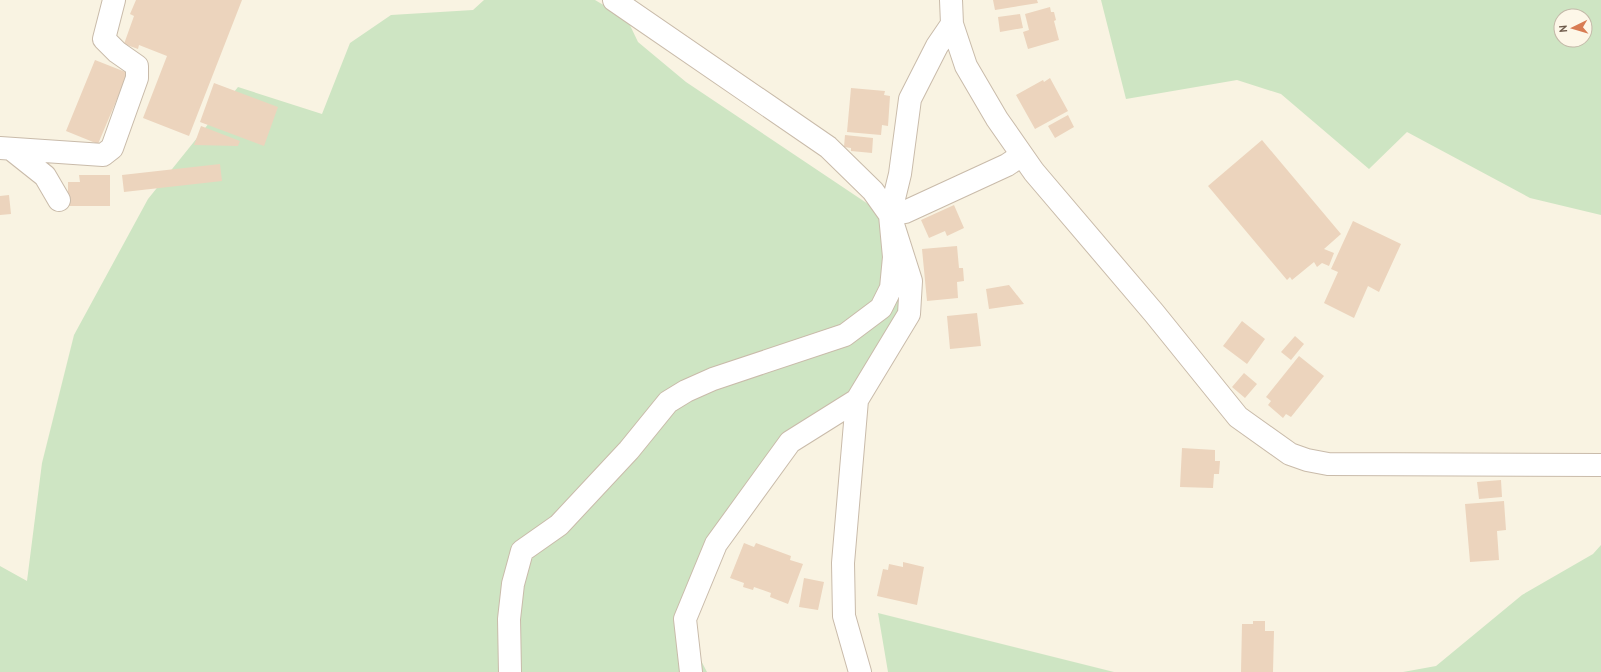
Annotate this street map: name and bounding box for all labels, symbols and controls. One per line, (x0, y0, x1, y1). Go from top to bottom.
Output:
north arrow (1553, 8, 1593, 48)
text: N (1556, 25, 1570, 33)

